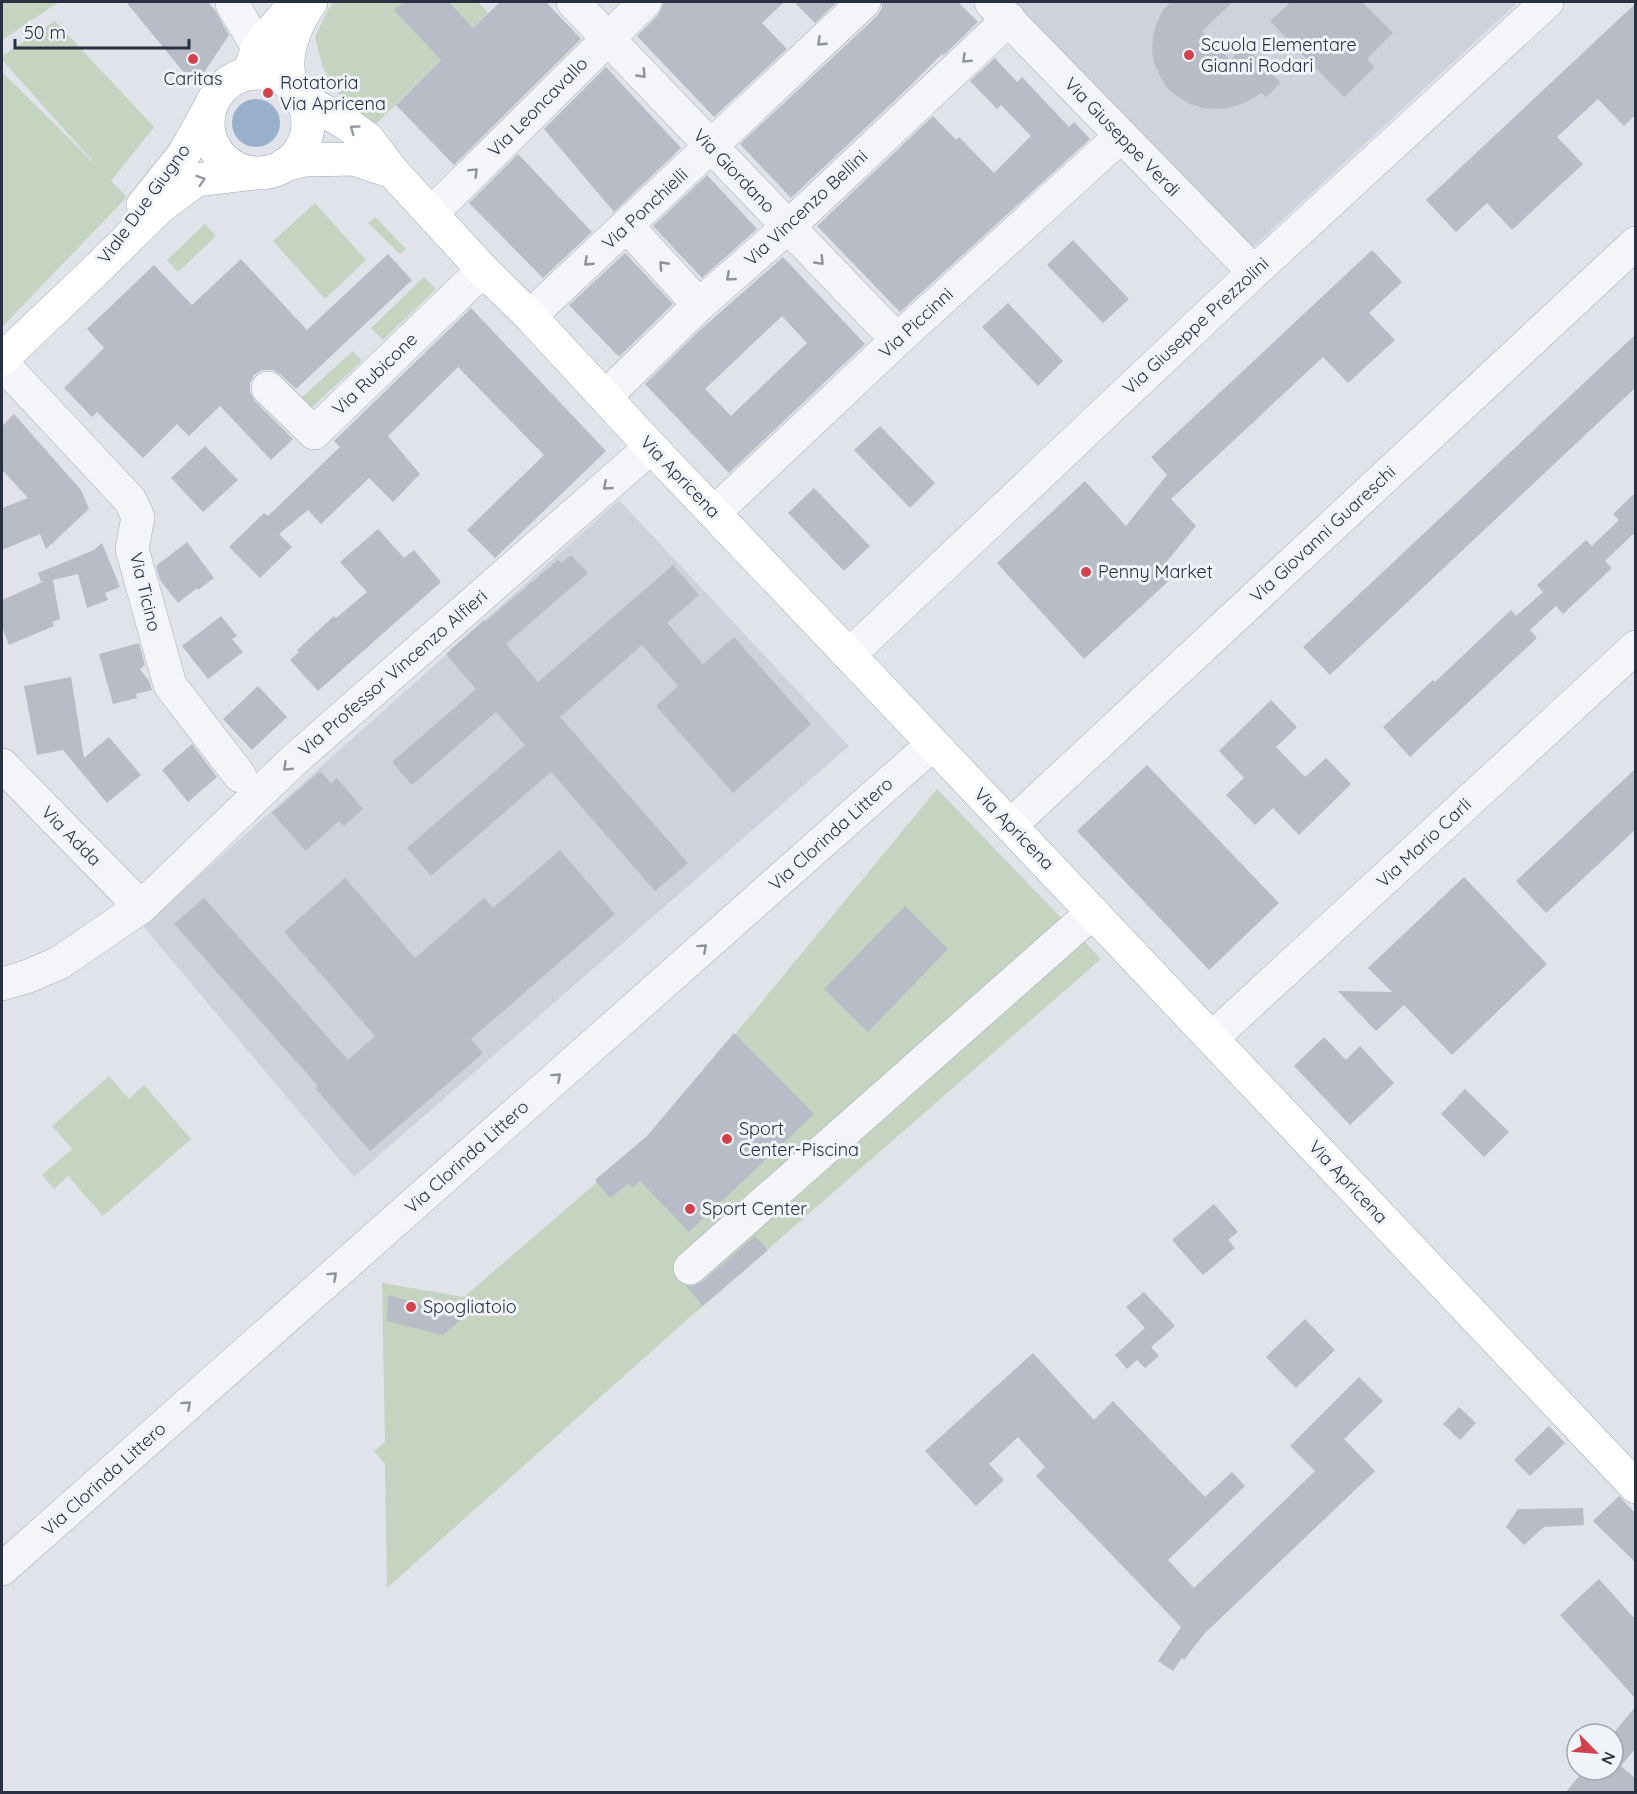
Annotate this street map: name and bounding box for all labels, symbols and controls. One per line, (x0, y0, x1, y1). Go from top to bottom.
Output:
scale bar (15, 12, 189, 50)
text: 50 m (24, 21, 66, 44)
place label: Scuola Elementare Gianni Rodari (1201, 33, 1357, 77)
one-way arrow (818, 34, 829, 45)
marker: Scuola Elementare Gianni Rodari (1182, 48, 1196, 62)
marker: Caritas (186, 52, 200, 66)
street label: Via Leoncavallo (483, 52, 592, 161)
one-way arrow (962, 52, 973, 63)
place label: Caritas (164, 67, 222, 90)
one-way arrow (635, 68, 646, 78)
place label: Rotatoria Via Apricena (280, 71, 386, 115)
street label: Via Giuseppe Verdi (1060, 72, 1185, 201)
marker: Rotatoria Via Apricena (261, 86, 275, 100)
street label: Via Giordano (688, 124, 780, 218)
one-way arrow (350, 125, 361, 136)
street label: Viale Due Giugno (92, 139, 195, 268)
street label: Via Vincenzo Bellini (739, 145, 872, 271)
street label: Via Ponchielli (597, 163, 692, 254)
one-way arrow (466, 168, 477, 179)
one-way arrow (195, 175, 206, 187)
street label: Via Giuseppe Prezzolini (1118, 252, 1273, 399)
one-way arrow (813, 253, 824, 264)
one-way arrow (584, 255, 595, 266)
one-way arrow (659, 262, 670, 272)
one-way arrow (727, 270, 737, 281)
street label: Via Piccinni (874, 282, 958, 363)
street label: Via Rubicone (327, 327, 422, 420)
street label: Via Apricena (635, 431, 725, 523)
street label: Via Giovanni Guareschi (1245, 460, 1400, 607)
one-way arrow (603, 479, 614, 490)
street label: Via Ticino (125, 550, 166, 634)
place label: Penny Market (1098, 560, 1213, 583)
marker: Penny Market (1079, 565, 1093, 579)
street label: Via Professor Vincenzo Alfieri (294, 584, 492, 761)
one-way arrow (283, 760, 294, 771)
street label: Via Clorinda Littero (764, 772, 898, 895)
street label: Via Apricena (969, 783, 1059, 875)
street label: Via Mario Carli (1371, 793, 1476, 893)
street label: Via Adda (36, 801, 106, 871)
one-way arrow (696, 944, 707, 955)
one-way arrow (550, 1073, 561, 1084)
street label: Via Clorinda Littero (400, 1095, 534, 1218)
place label: Sport Center-Piscina (739, 1117, 859, 1161)
marker: Sport Center-Piscina (720, 1132, 734, 1146)
street label: Via Apricena (1304, 1135, 1393, 1228)
place label: Sport Center (702, 1197, 807, 1220)
marker: Sport Center (683, 1202, 697, 1216)
one-way arrow (326, 1272, 337, 1283)
place label: Spogliatoio (423, 1295, 517, 1318)
marker: Spogliatoio (404, 1300, 418, 1314)
one-way arrow (180, 1401, 191, 1412)
street label: Via Clorinda Littero (37, 1417, 171, 1540)
north arrow (1565, 1722, 1625, 1782)
text: N (1597, 1749, 1620, 1768)

